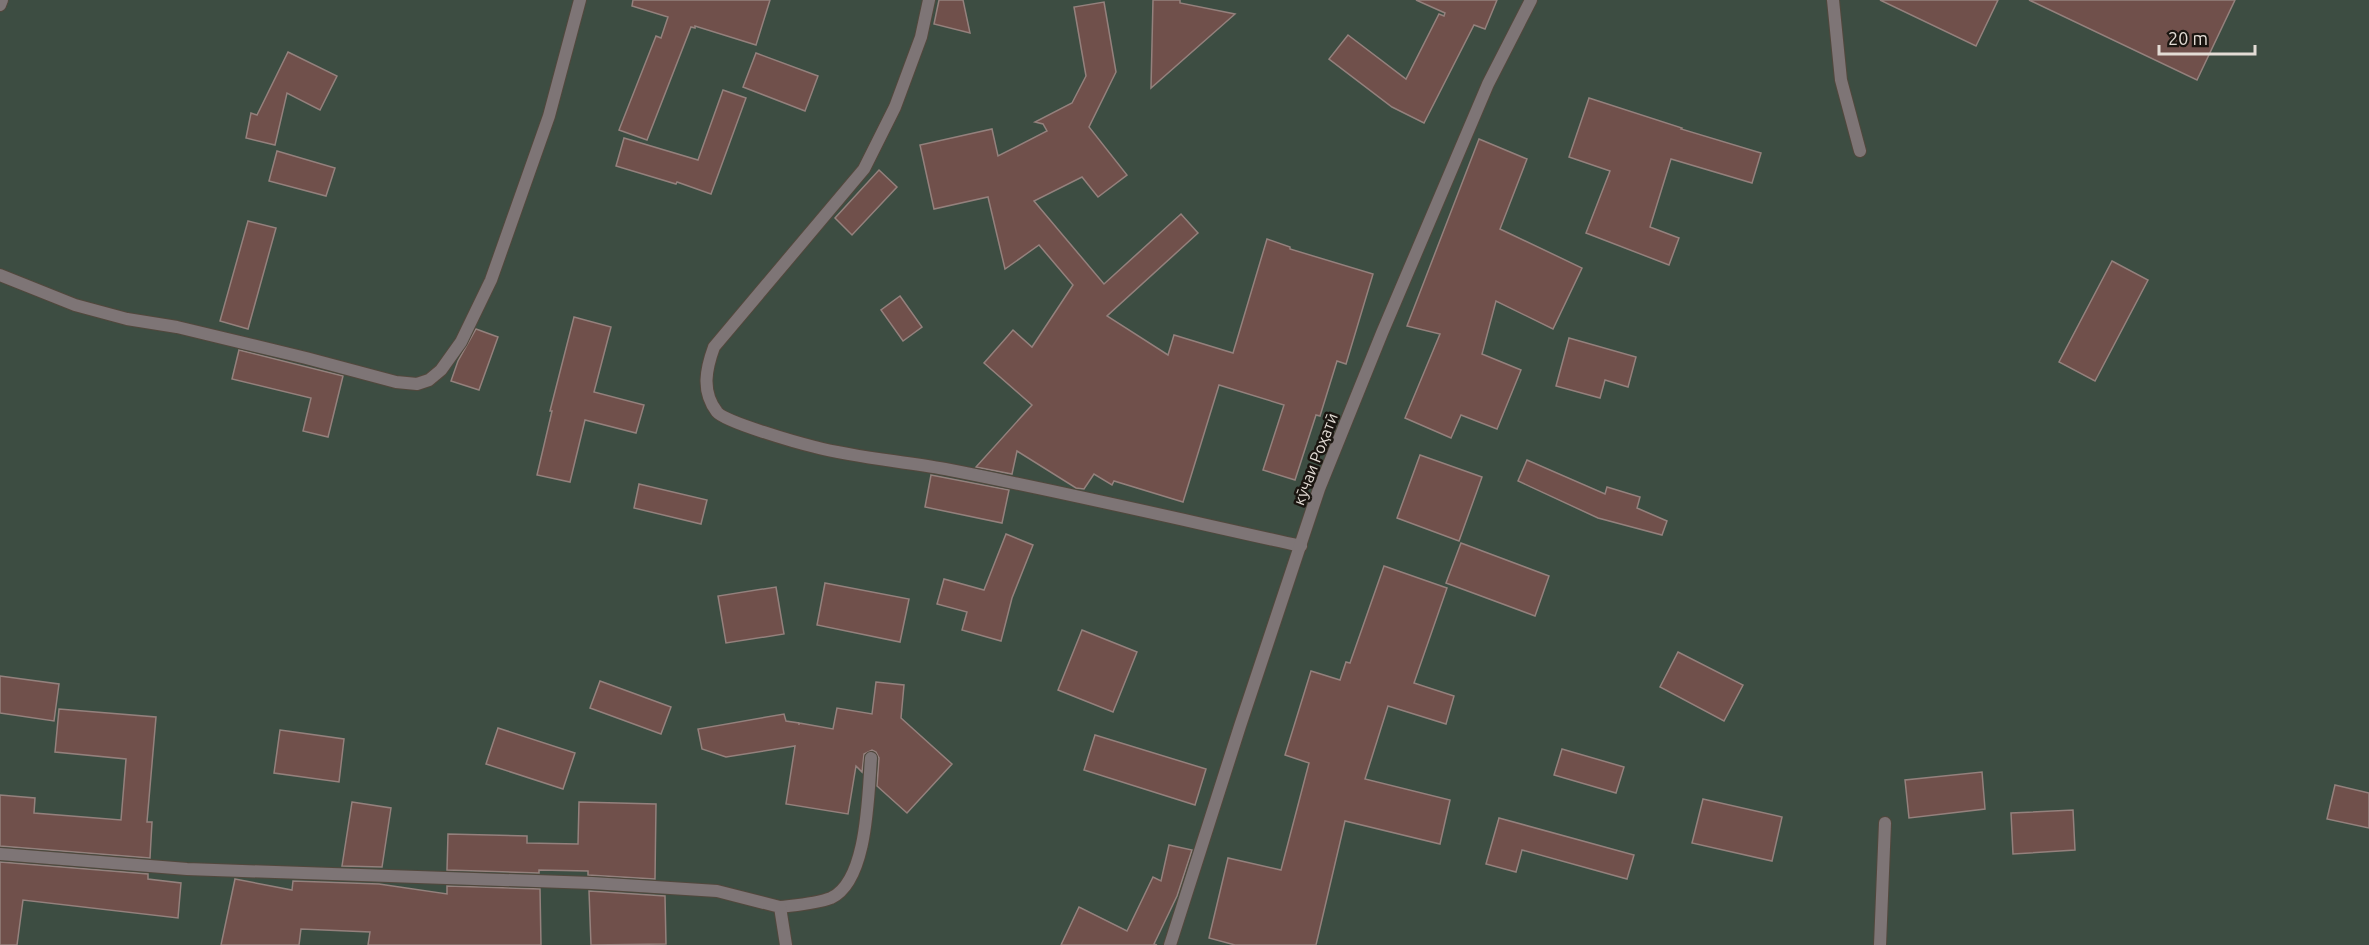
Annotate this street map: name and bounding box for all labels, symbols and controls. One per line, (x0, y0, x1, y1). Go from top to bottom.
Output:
scale bar (2159, 18, 2255, 56)
text: 20 m (2168, 28, 2208, 48)
street label: кӯчаи Роҳатӣ (1289, 410, 1341, 508)

